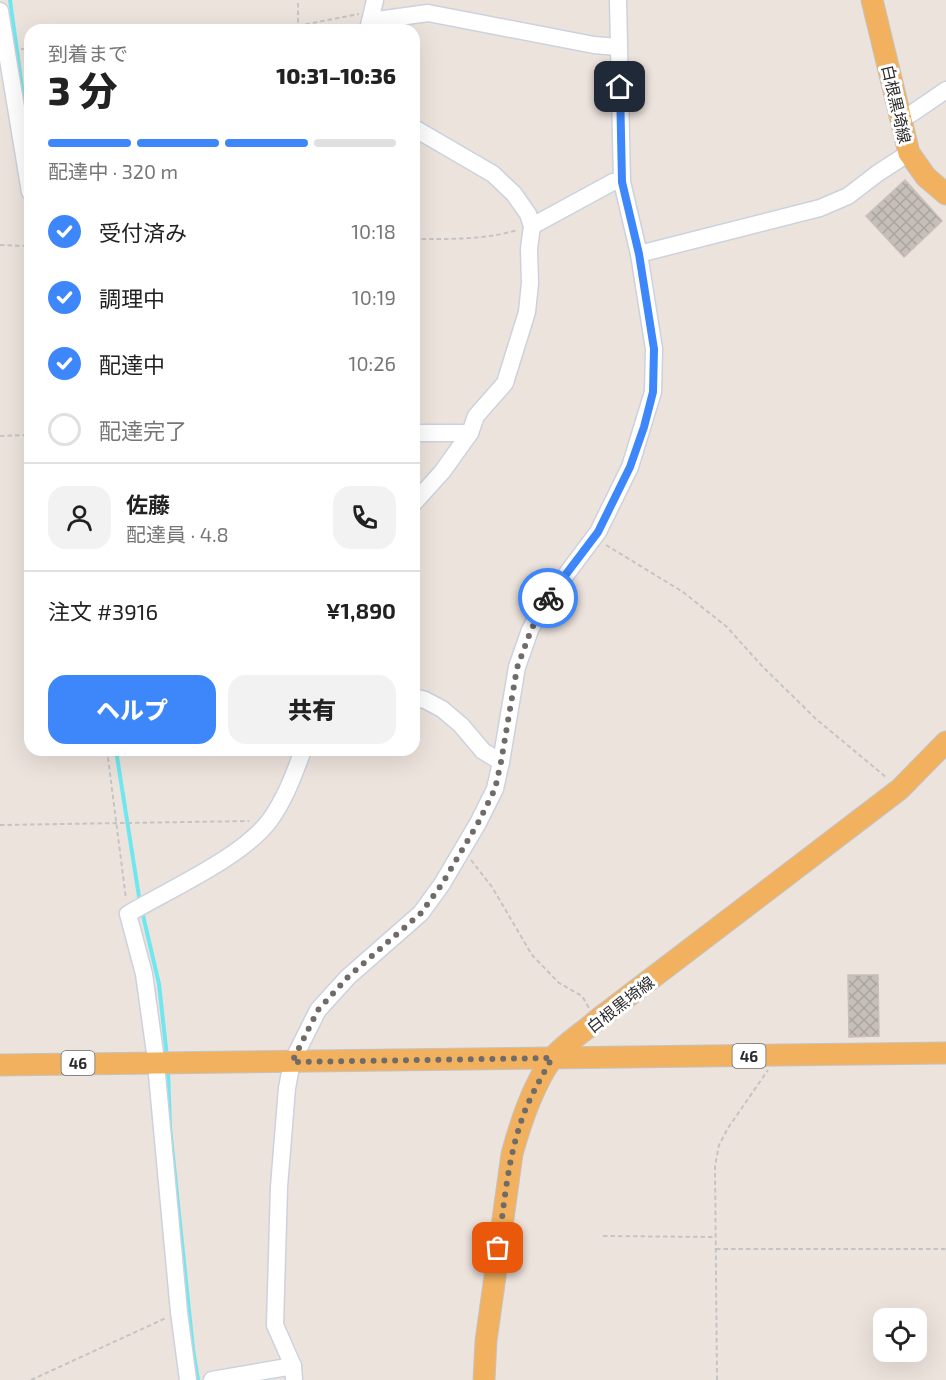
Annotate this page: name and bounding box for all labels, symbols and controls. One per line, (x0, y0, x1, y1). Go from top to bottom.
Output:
text: 到着まで (48, 41, 128, 65)
pin (594, 61, 645, 112)
text: 10:31–10:36 (276, 62, 396, 88)
street label: 白根黒埼線 (879, 63, 915, 145)
text: 3 分 (48, 66, 118, 113)
icon: home (603, 70, 636, 103)
text: 配達中 · 320 m (48, 159, 178, 183)
icon: check (48, 215, 81, 248)
text: 受付済み (99, 219, 187, 245)
text: 10:18 (351, 219, 396, 243)
icon: check (48, 281, 81, 314)
text: 調理中 (99, 285, 165, 311)
text: 10:19 (352, 285, 396, 309)
icon: check (48, 347, 81, 380)
text: 配達中 (99, 351, 165, 377)
text: 10:26 (349, 351, 396, 375)
text: 配達完了 (99, 417, 187, 443)
button: person (48, 486, 111, 549)
button: phone (333, 486, 396, 549)
text: 佐藤 (126, 491, 170, 517)
text: 配達員 · 4.8 (126, 522, 229, 546)
courier (518, 568, 578, 628)
icon: bike (532, 582, 565, 615)
text: ¥1,890 (326, 597, 396, 623)
text: 注文 #3916 (48, 598, 158, 624)
button: ヘルプ (48, 675, 216, 744)
button: 共有 (228, 675, 396, 744)
street label: 白根黒埼線 (583, 972, 657, 1036)
road number: 46 (732, 1044, 766, 1068)
road number: 46 (62, 1051, 94, 1075)
pin (472, 1222, 523, 1273)
icon: bag (481, 1231, 514, 1264)
map controls (873, 1308, 927, 1362)
button: locate (873, 1308, 927, 1362)

